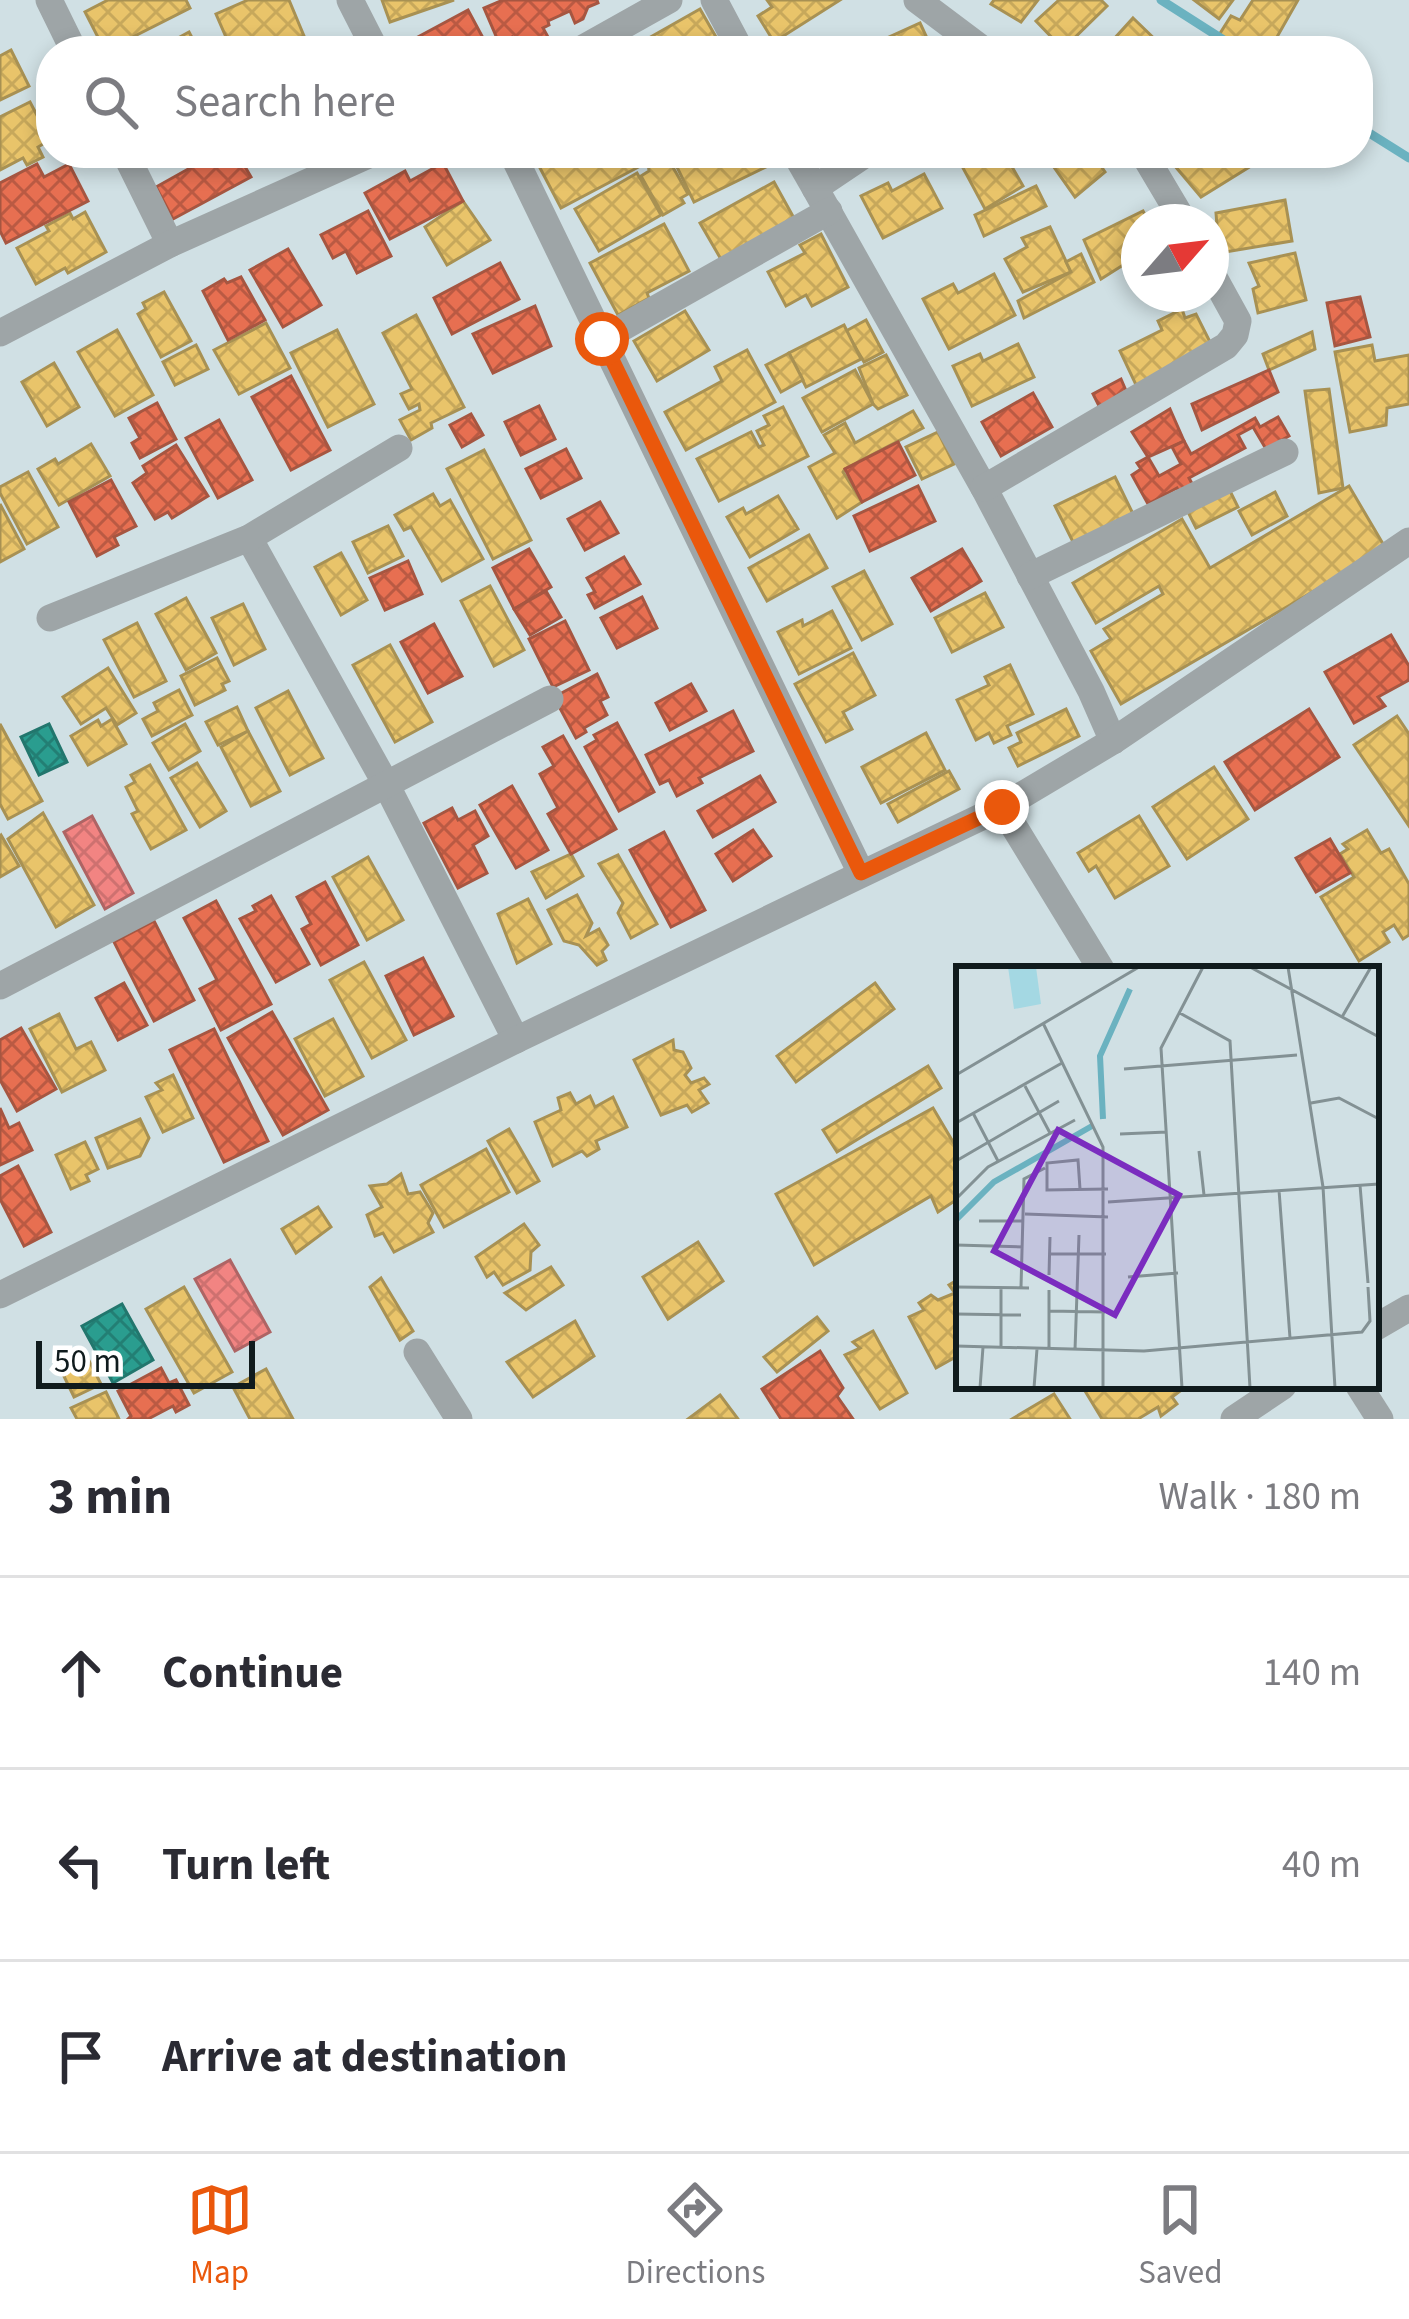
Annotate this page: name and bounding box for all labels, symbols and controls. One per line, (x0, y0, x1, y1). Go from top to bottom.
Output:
search box (36, 36, 1373, 168)
icon: search (78, 69, 144, 135)
text: Search here (174, 70, 396, 134)
north arrow (1121, 204, 1229, 312)
route start (575, 312, 629, 366)
route end (975, 780, 1029, 834)
inset map (956, 966, 1379, 1389)
scale bar (36, 1335, 255, 1388)
text: 50 m (54, 1338, 121, 1385)
text: 3 min (48, 1461, 172, 1533)
text: Walk · 180 m (1158, 1469, 1361, 1525)
icon: ahead (48, 1640, 114, 1706)
text: Continue (162, 1641, 343, 1705)
text: 140 m (1263, 1645, 1361, 1701)
icon: left (48, 1832, 114, 1898)
text: Turn left (162, 1833, 330, 1897)
text: 40 m (1282, 1837, 1361, 1893)
icon: arrive (48, 2024, 114, 2090)
text: Arrive at destination (162, 2025, 567, 2089)
tab: Map (187, 2177, 253, 2296)
tab: Directions (626, 2177, 765, 2296)
tab: Saved (1138, 2177, 1222, 2296)

